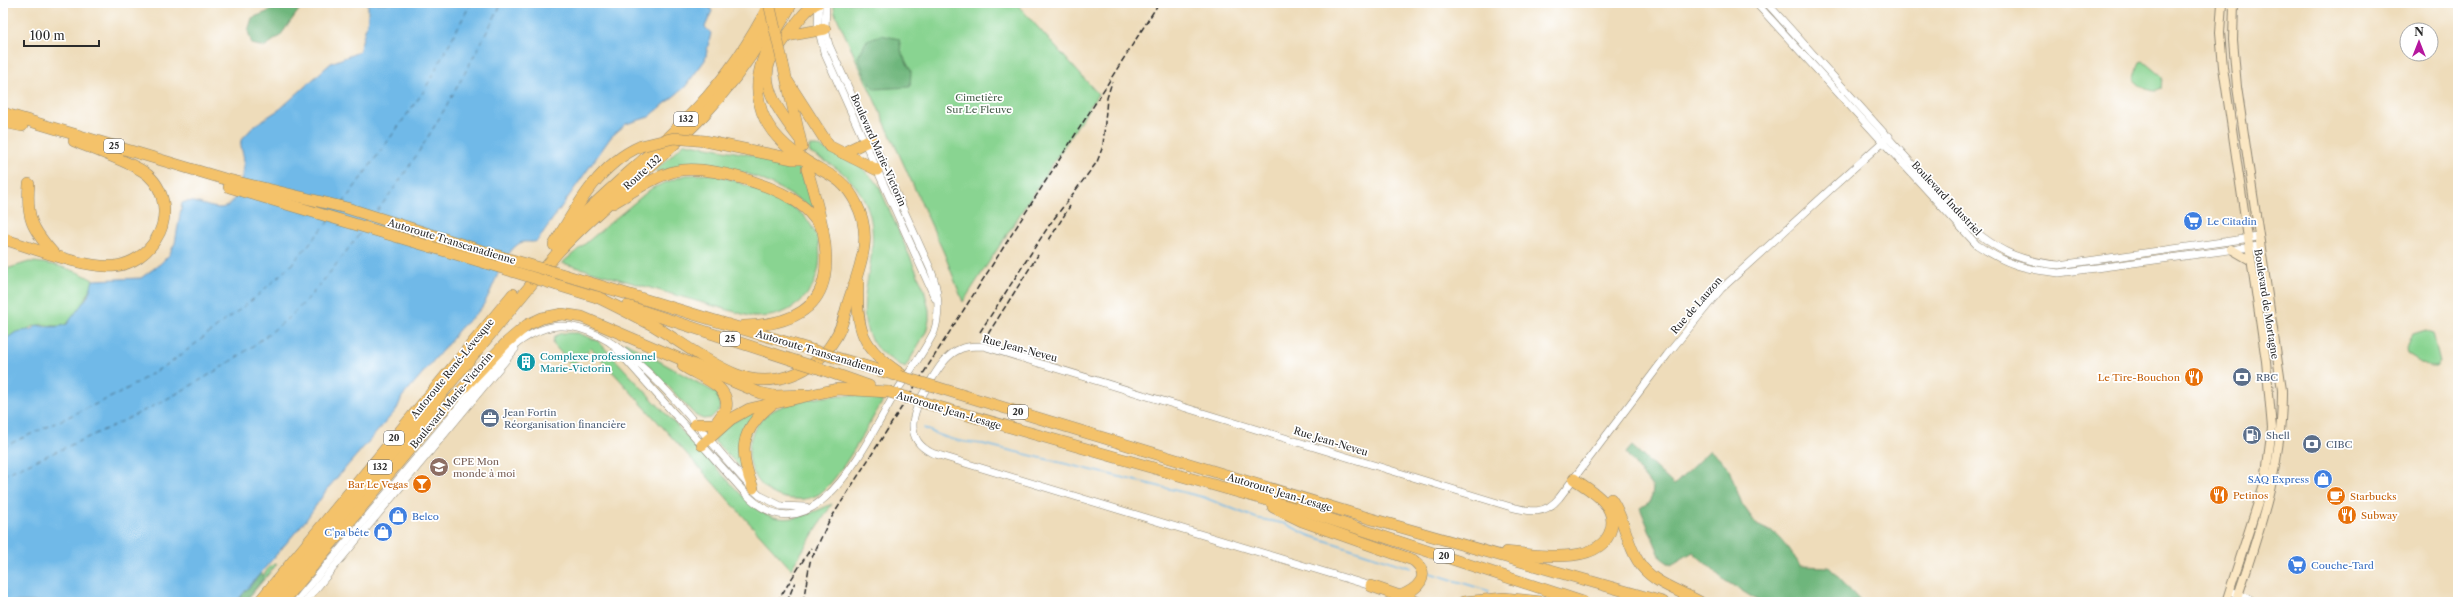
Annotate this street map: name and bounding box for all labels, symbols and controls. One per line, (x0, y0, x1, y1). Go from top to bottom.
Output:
scale bar (24, 22, 99, 48)
north arrow (2399, 22, 2439, 62)
text: N (2414, 25, 2424, 39)
text: 100 m (30, 28, 65, 43)
park label: Cimetière Sur Le Fleuve (946, 91, 1012, 116)
street label: Boulevard Marie-Victorin (848, 92, 910, 209)
road number: 132 (674, 112, 698, 126)
road number: 25 (104, 139, 124, 153)
street label: Route 132 (621, 152, 664, 193)
street label: Boulevard Industriel (1909, 159, 1984, 238)
supermarket icon: Le Citadin (2182, 210, 2204, 232)
place label: Le Citadin (2207, 215, 2258, 228)
street label: Autoroute Transcanadienne (385, 216, 518, 267)
street label: Boulevard de Mortagne (2251, 248, 2282, 360)
street label: Rue de Lauzon (1668, 273, 1725, 337)
street label: Autoroute René-Lévesque (407, 315, 497, 422)
street label: Autoroute Transcanadienne (753, 327, 886, 378)
road number: 25 (720, 332, 740, 346)
street label: Rue Jean-Neveu (981, 332, 1059, 365)
street label: Boulevard Marie-Victorin (407, 349, 496, 451)
place label: Complexe professionnel Marie-Victorin (540, 350, 656, 375)
building icon: Complexe professionnel Marie-Victorin (515, 351, 537, 373)
restaurant icon: Le Tire-Bouchon (2183, 366, 2205, 388)
bank icon: RBC (2231, 366, 2253, 388)
place label: Le Tire-Bouchon (2098, 371, 2181, 384)
place label: RBC (2256, 371, 2278, 384)
street label: Autoroute Jean-Lesage (894, 388, 1003, 433)
road number: 20 (1008, 405, 1028, 419)
place label: Jean Fortin Réorganisation financière (502, 406, 626, 431)
office icon: Jean Fortin Réorganisation financière (479, 407, 501, 429)
street label: Rue Jean-Neveu (1292, 424, 1370, 459)
fuel station icon: Shell (2241, 424, 2263, 446)
place label: Shell (2266, 429, 2290, 442)
road number: 20 (384, 431, 404, 445)
bank icon: CIBC (2301, 433, 2323, 455)
place label: CIBC (2326, 438, 2352, 451)
place label: CPE Mon monde à moi (453, 455, 515, 480)
school or university icon: CPE Mon monde à moi (428, 456, 450, 478)
road number: 132 (368, 460, 392, 474)
shop icon: SAQ Express (2312, 468, 2334, 490)
street label: Autoroute Jean-Lesage (1225, 470, 1334, 515)
bar icon: Bar Le Vegas (411, 473, 433, 495)
place label: SAQ Express (2248, 473, 2309, 486)
place label: Bar Le Vegas (348, 478, 408, 491)
restaurant icon: Petinos (2208, 484, 2230, 506)
cafe icon: Starbucks (2325, 485, 2347, 507)
place label: Petinos (2233, 489, 2268, 502)
place label: Starbucks (2350, 490, 2397, 503)
restaurant icon: Subway (2336, 504, 2358, 526)
shop icon: Belco (387, 505, 409, 527)
place label: Subway (2361, 509, 2398, 522)
place label: Belco (412, 510, 439, 523)
shop icon: C'pa bête (372, 521, 394, 543)
place label: C'pa bête (324, 526, 369, 539)
road number: 20 (1434, 549, 1454, 563)
supermarket icon: Couche-Tard (2286, 554, 2308, 576)
place label: Couche-Tard (2311, 559, 2374, 572)

